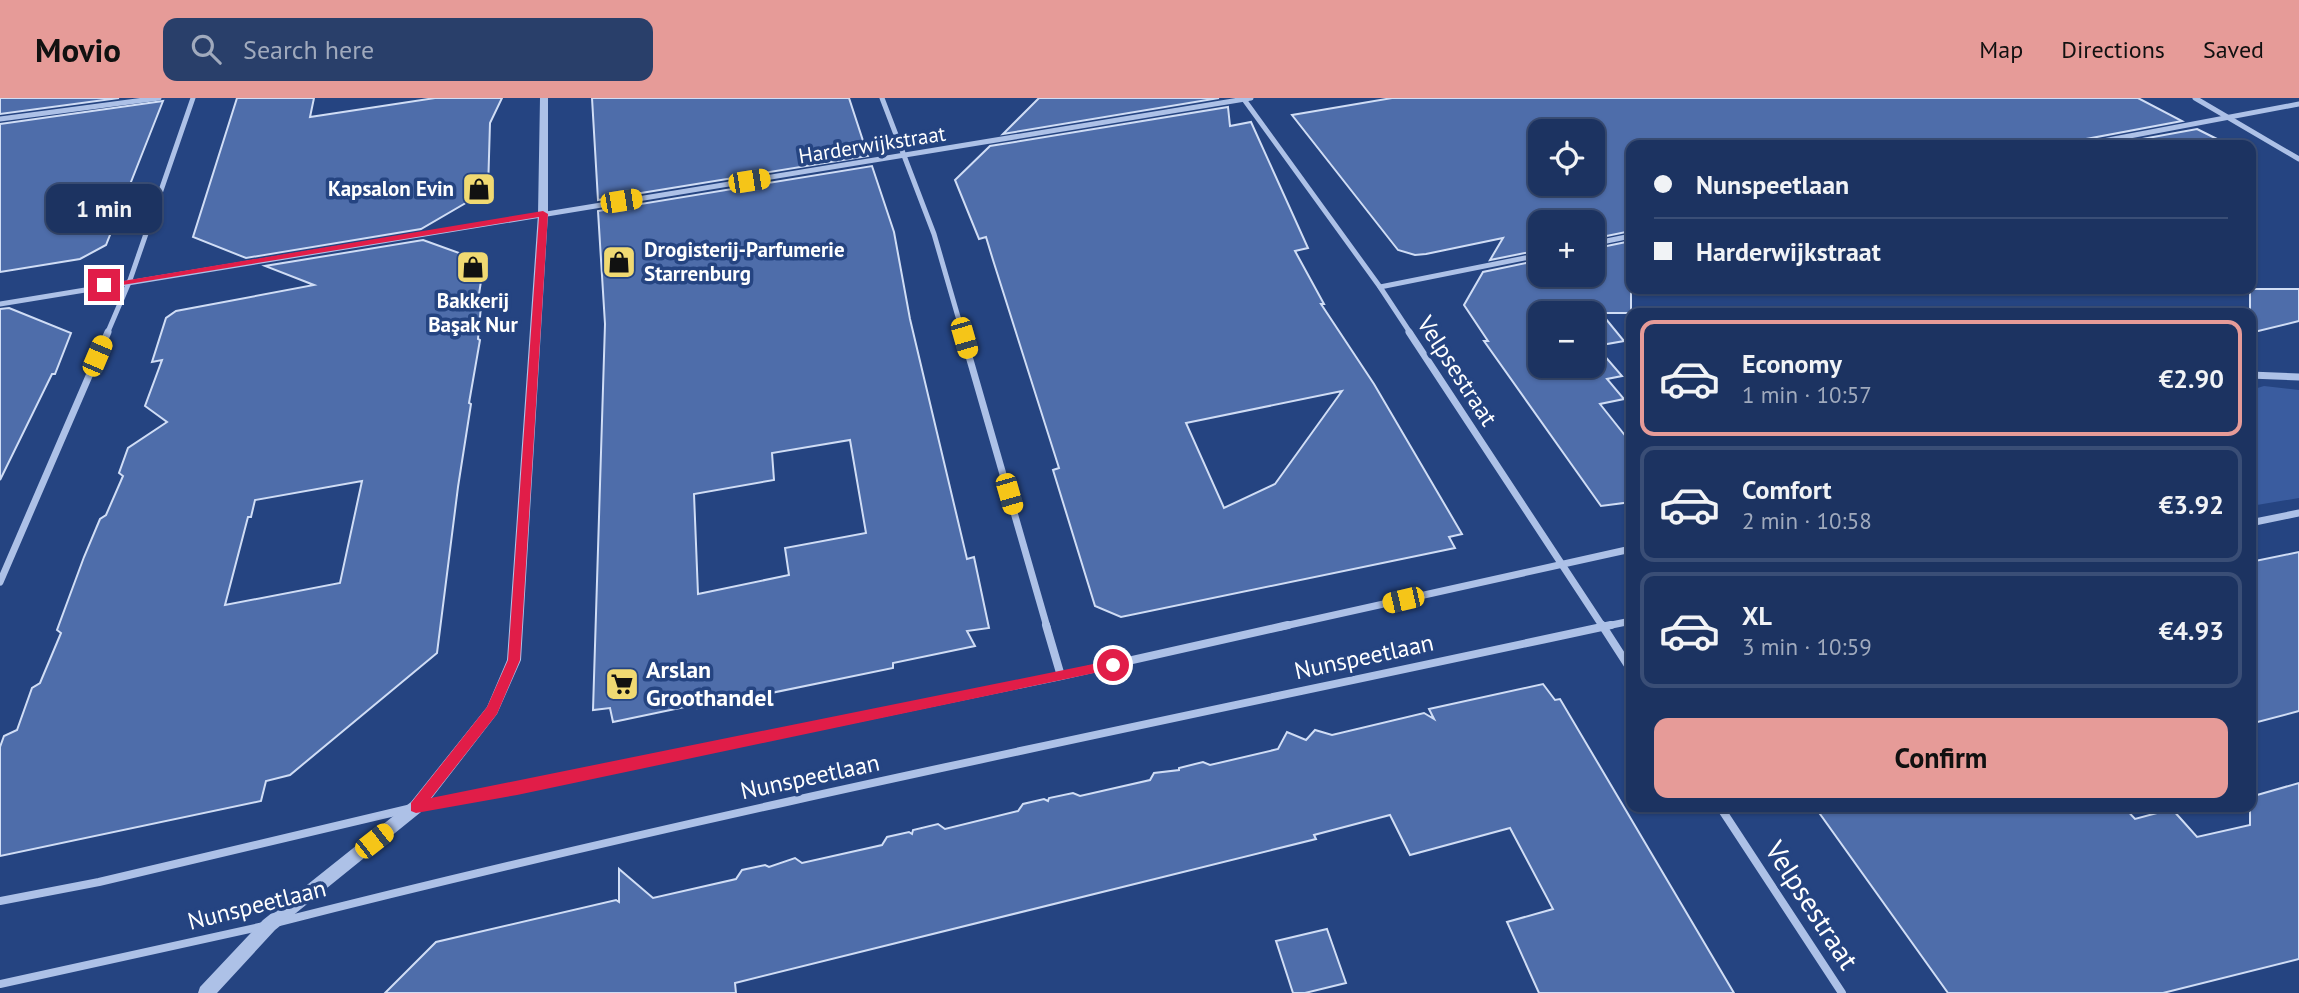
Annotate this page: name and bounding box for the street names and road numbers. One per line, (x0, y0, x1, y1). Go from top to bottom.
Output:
street label: Harderwijkstraat (796, 120, 947, 169)
street label: Velpsestraat (1410, 309, 1504, 432)
street label: Nunspeetlaan (1291, 627, 1436, 686)
street label: Nunspeetlaan (737, 747, 882, 806)
street label: Velpsestraat (1757, 833, 1868, 976)
street label: Nunspeetlaan (184, 872, 329, 937)

